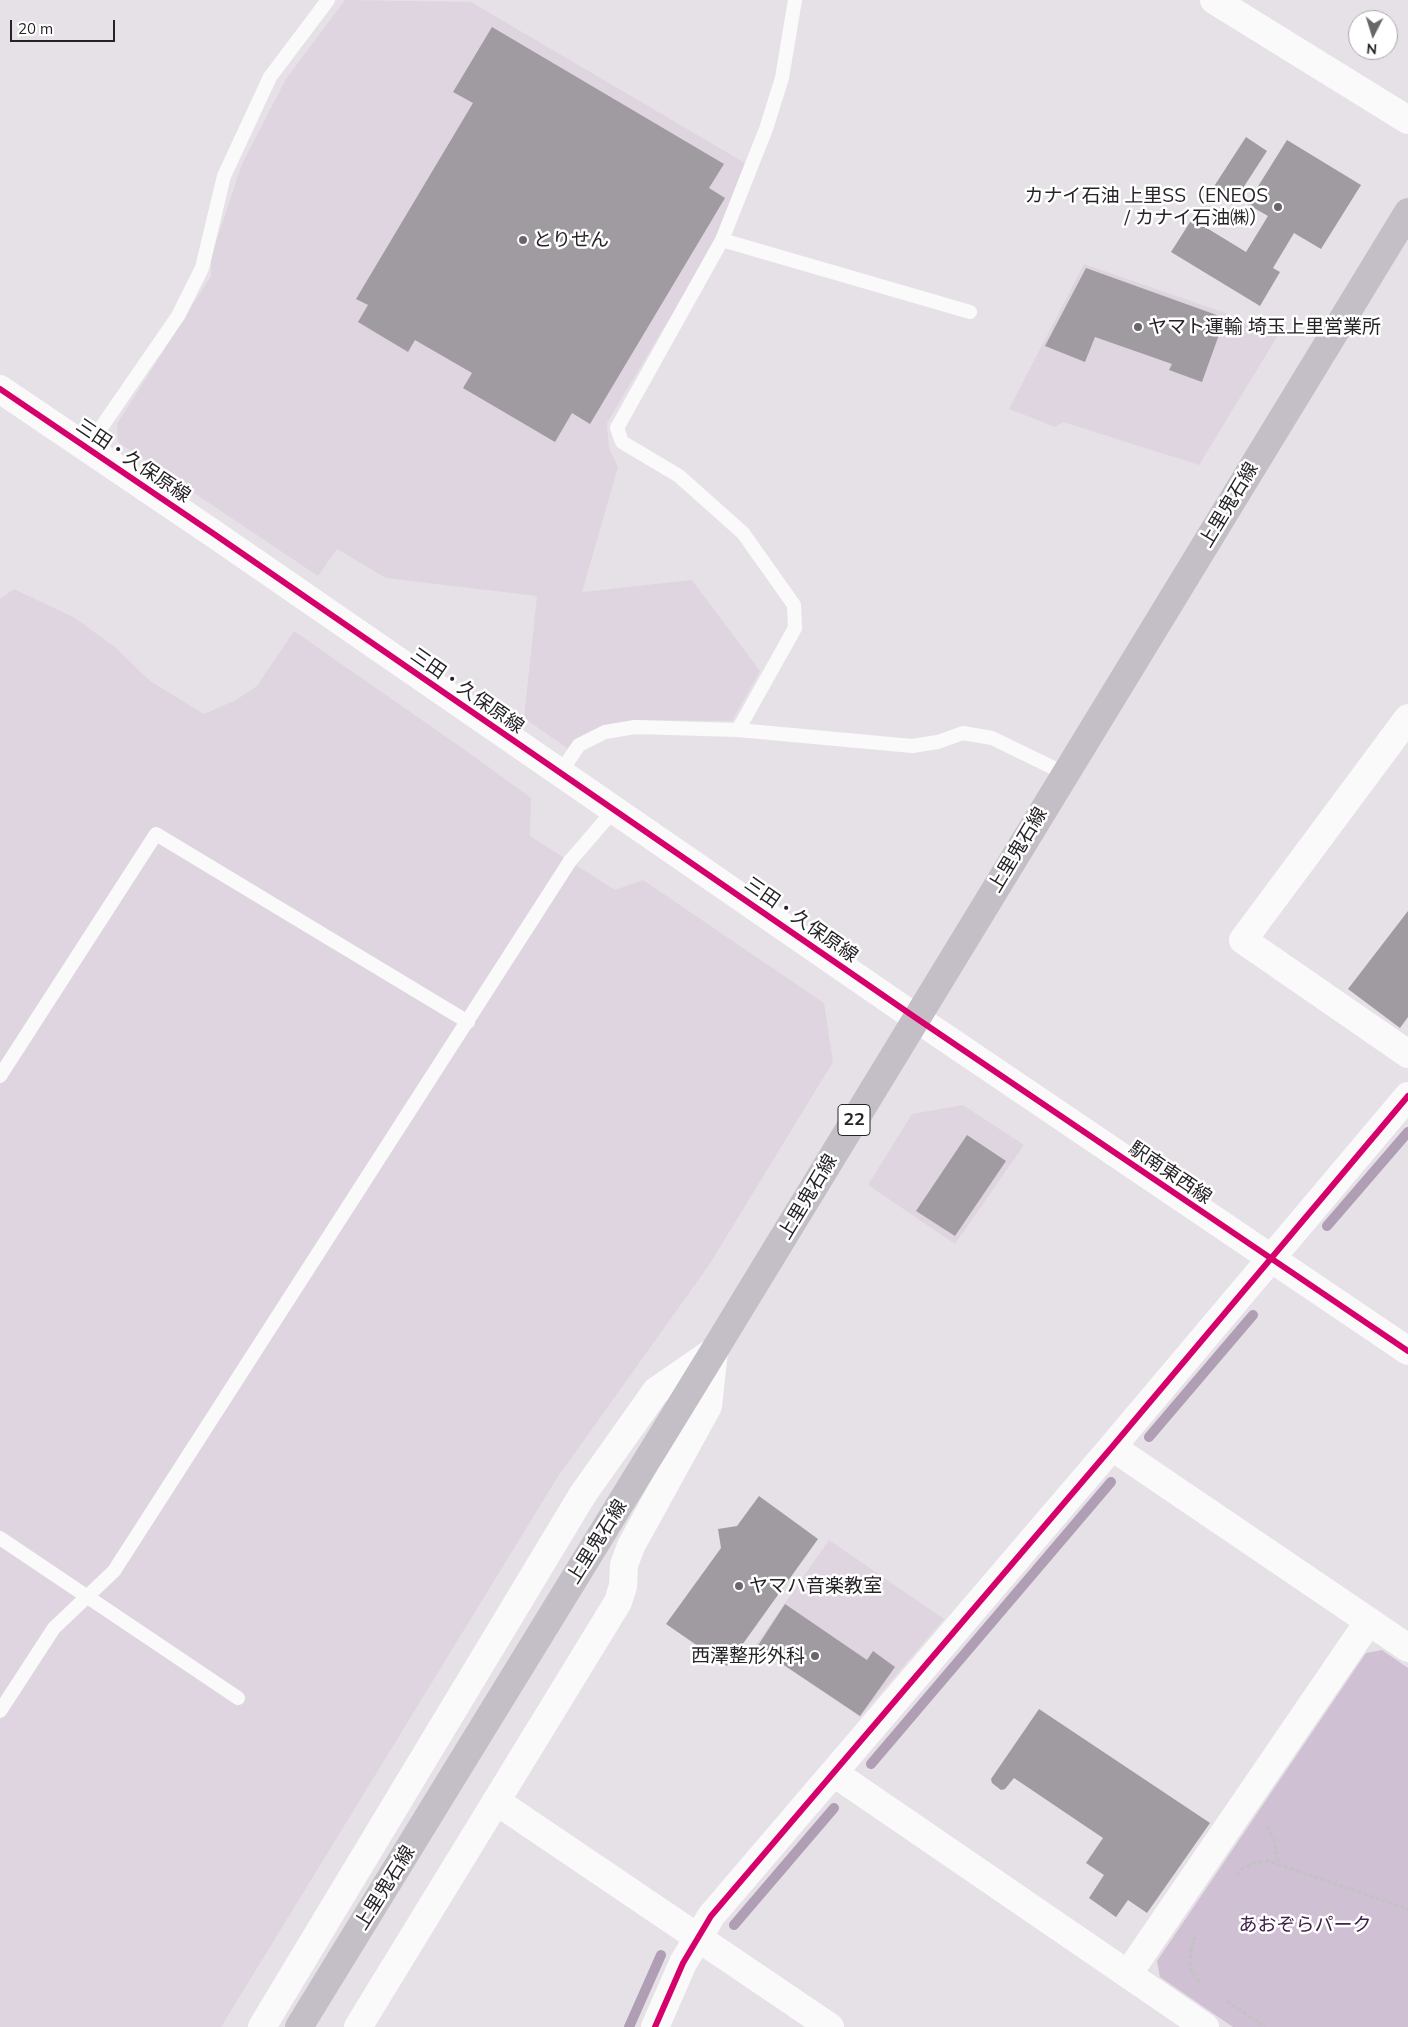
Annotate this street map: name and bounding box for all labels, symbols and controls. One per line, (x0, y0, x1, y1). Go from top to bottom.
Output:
scale bar (12, 10, 118, 42)
north arrow (1348, 10, 1398, 60)
text: 20 m (18, 19, 53, 38)
text: N (1366, 40, 1378, 58)
place label: カナイ石油 上里SS（ENEOS / カナイ石油㈱） (1024, 185, 1268, 229)
marker: カナイ石油 上里SS（ENEOS / カナイ石油㈱） (1272, 201, 1284, 213)
place label: とりせん (533, 229, 609, 251)
marker: とりせん (517, 234, 529, 246)
place label: ヤマト運輸 埼玉上里営業所 (1148, 316, 1381, 338)
marker: ヤマト運輸 埼玉上里営業所 (1132, 321, 1144, 333)
street label: 三田・久保原線 (71, 414, 195, 508)
street label: 上里鬼石線 (1195, 458, 1263, 552)
street label: 三田・久保原線 (406, 644, 528, 738)
street label: 上里鬼石線 (984, 803, 1052, 897)
street label: 三田・久保原線 (740, 873, 862, 967)
road number: 22 (838, 1104, 870, 1136)
street label: 駅南東西線 (1124, 1137, 1216, 1209)
street label: 上里鬼石線 (774, 1150, 842, 1244)
street label: 上里鬼石線 (562, 1496, 632, 1588)
place label: ヤマハ音楽教室 (749, 1575, 882, 1597)
marker: ヤマハ音楽教室 (733, 1580, 745, 1592)
place label: 西澤整形外科 (691, 1645, 805, 1667)
marker: 西澤整形外科 (809, 1650, 821, 1662)
street label: 上里鬼石線 (350, 1842, 420, 1934)
park label: あおぞらパーク (1239, 1914, 1371, 1936)

